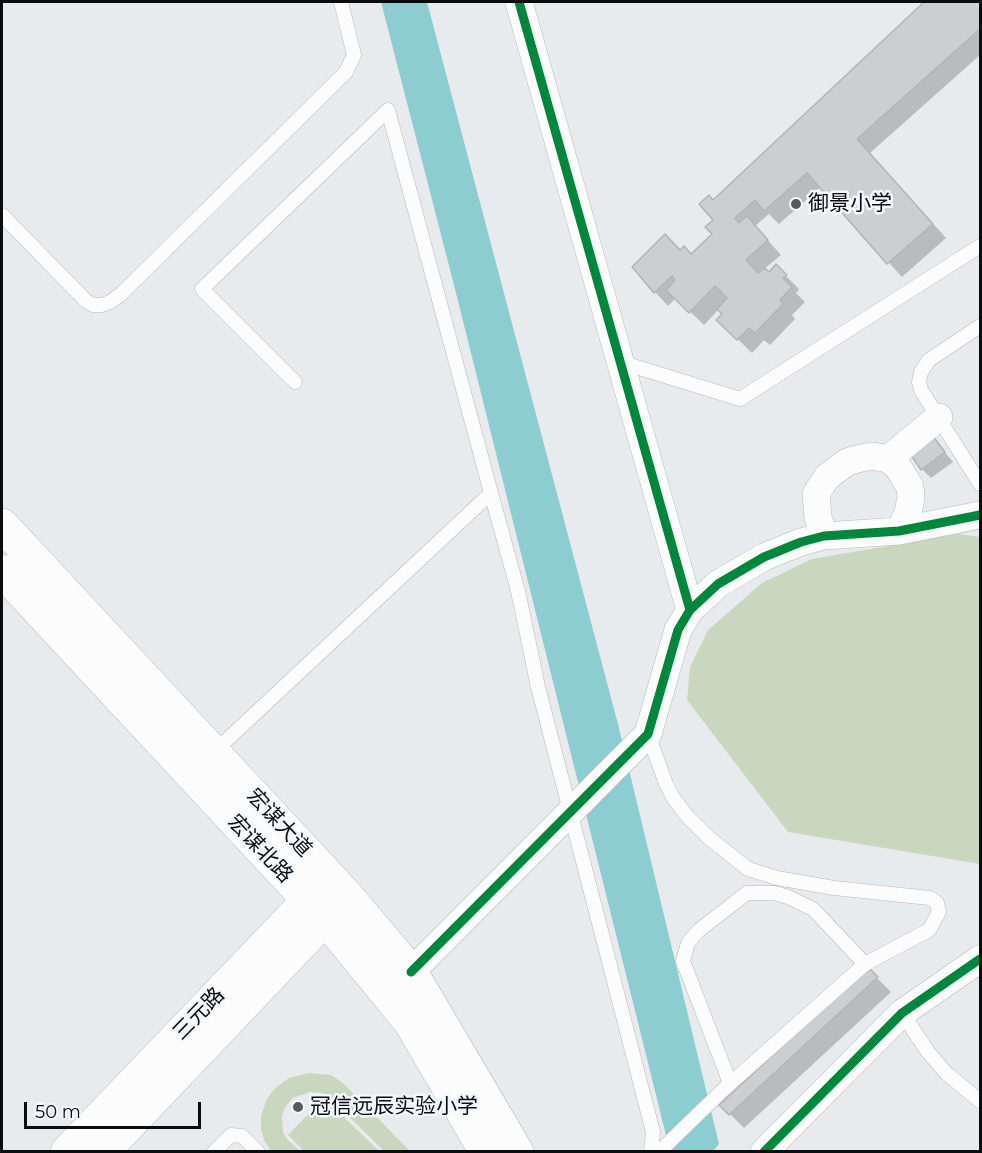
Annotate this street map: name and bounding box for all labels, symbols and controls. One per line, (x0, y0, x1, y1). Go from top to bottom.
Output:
place label: 御景小学 (808, 191, 892, 217)
marker: 御景小学 (789, 197, 803, 211)
street label: 宏谋大道 (241, 784, 317, 862)
street label: 宏谋北路 (222, 810, 298, 888)
street label: 三元路 (168, 983, 230, 1045)
scale bar (27, 1090, 204, 1128)
place label: 冠信远辰实验小学 (310, 1094, 478, 1120)
marker: 冠信远辰实验小学 (291, 1100, 305, 1114)
text: 50 m (35, 1101, 81, 1123)

